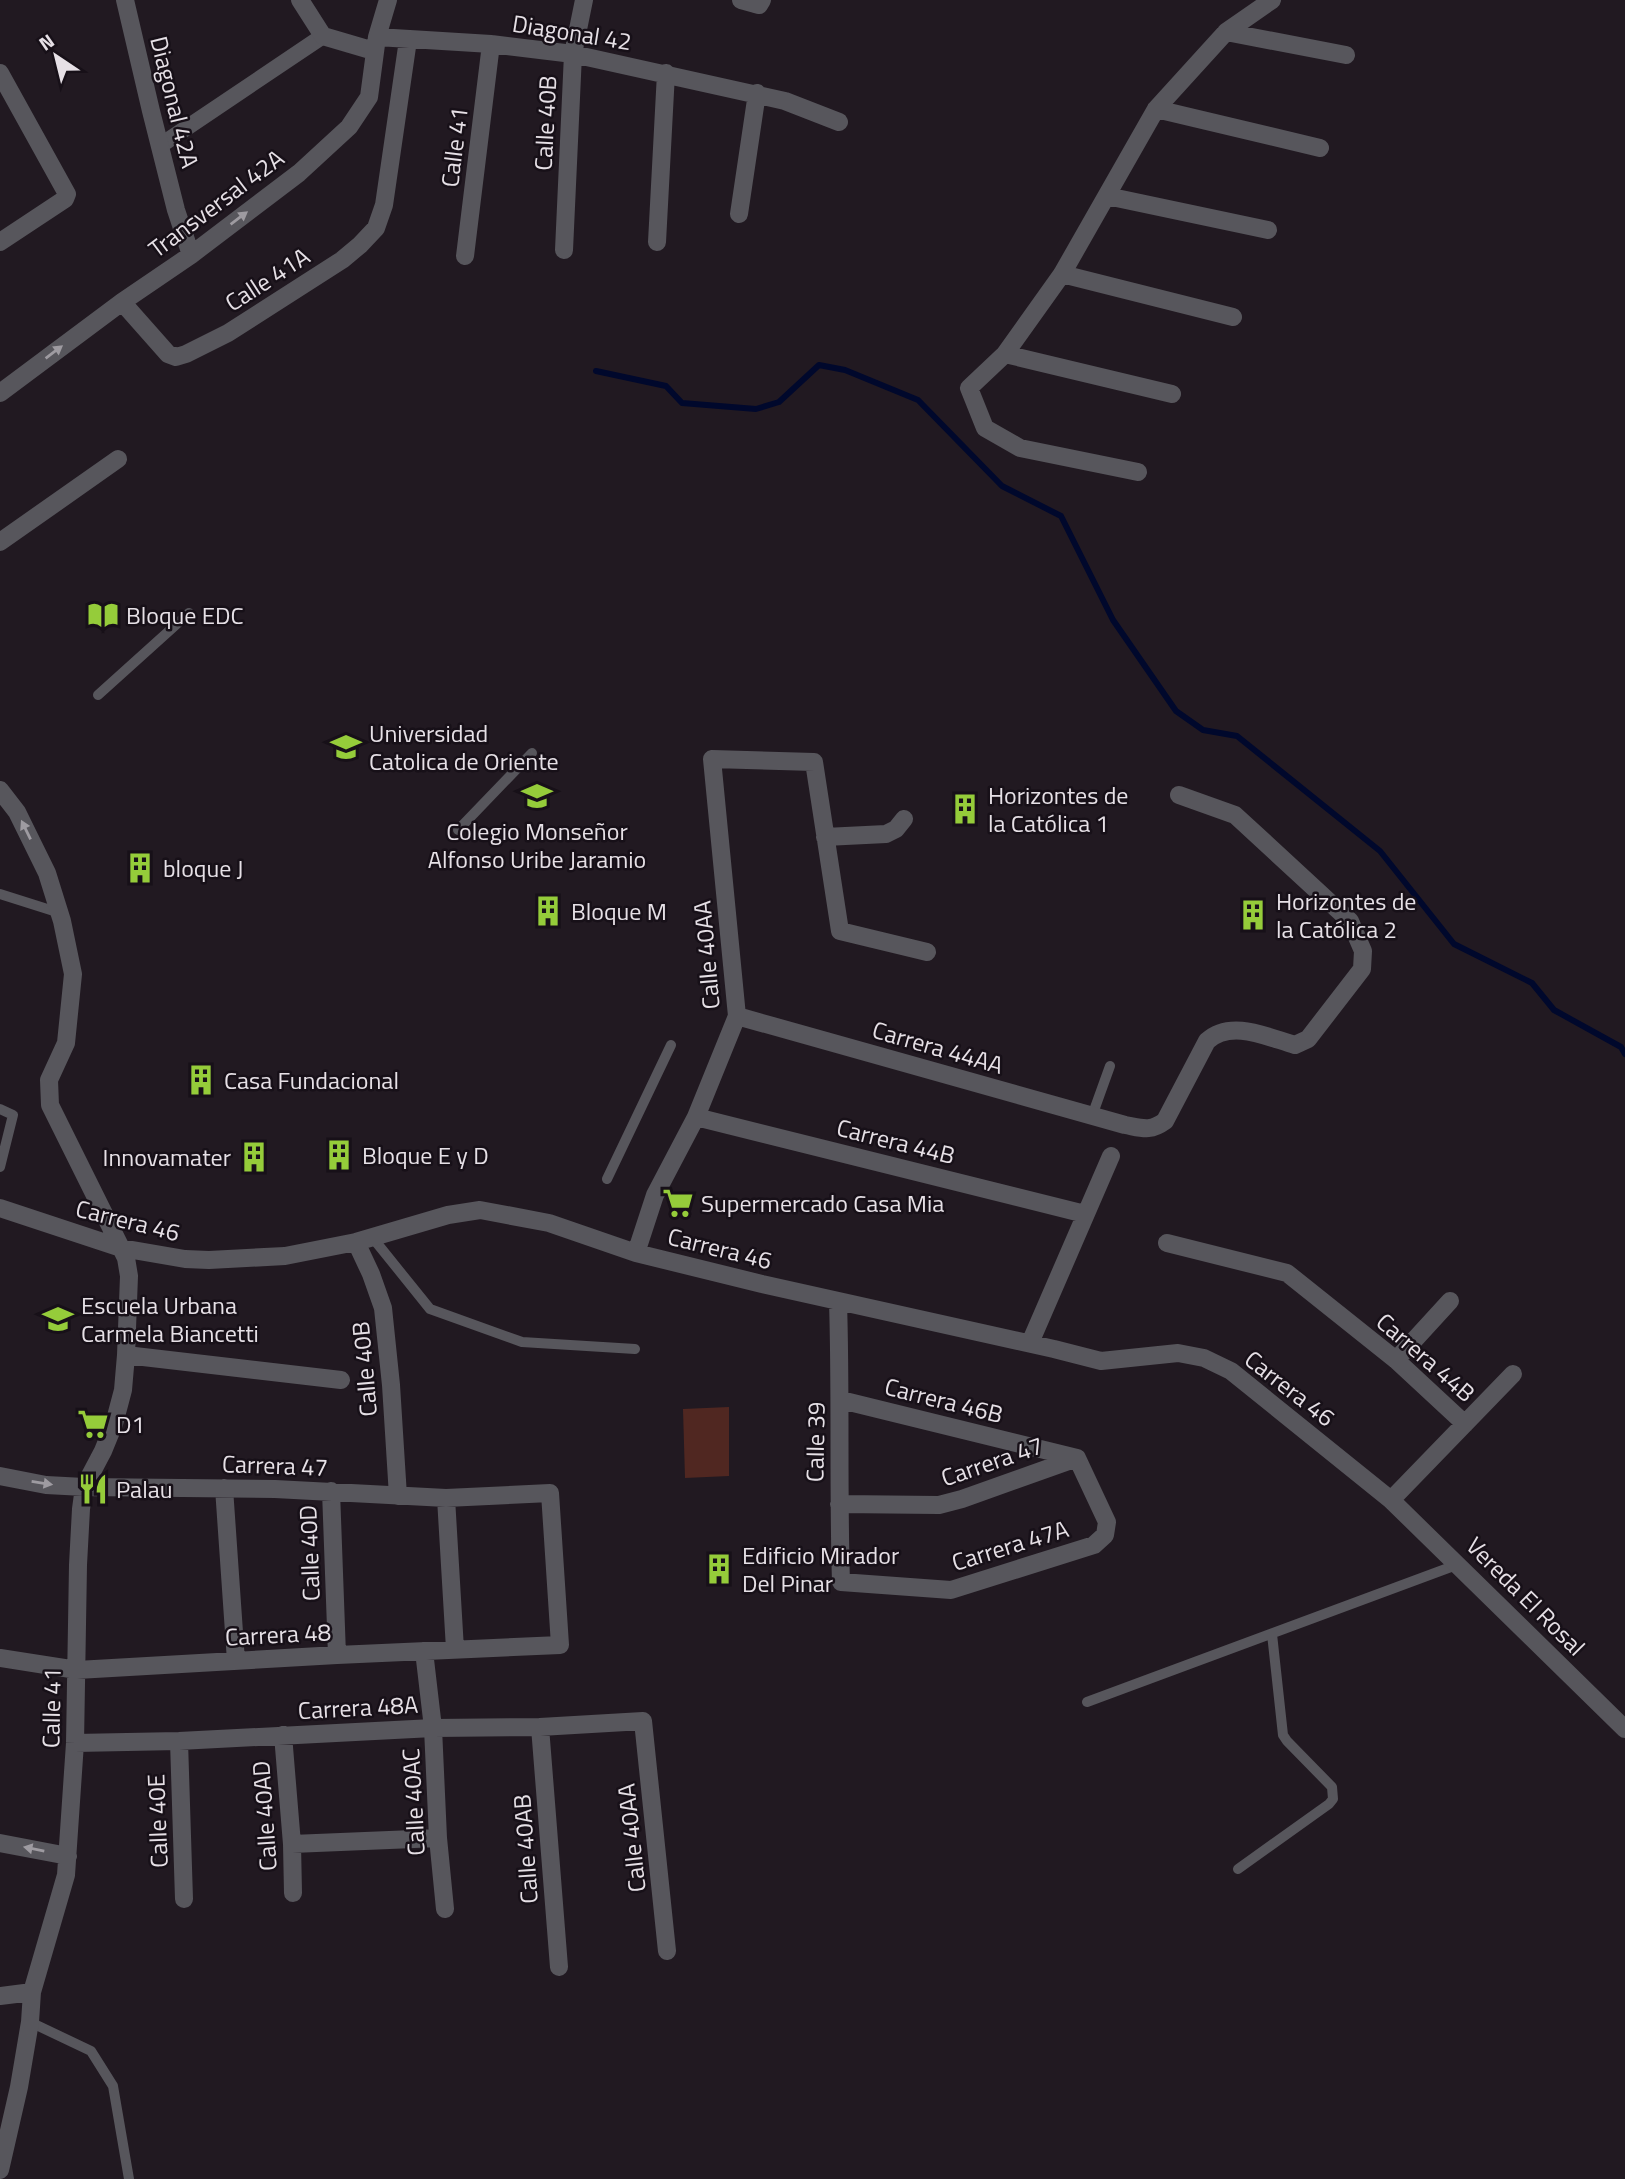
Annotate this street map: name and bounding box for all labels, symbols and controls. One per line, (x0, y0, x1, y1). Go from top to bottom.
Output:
street label: Diagonal 42 (510, 5, 634, 59)
north arrow (21, 21, 91, 91)
text: N (32, 26, 60, 57)
street label: Diagonal 42A (141, 32, 209, 172)
street label: Calle 40B (525, 75, 565, 171)
street label: Calle 41 (431, 105, 477, 189)
street label: Transversal 42A (141, 140, 291, 266)
one-way arrow (229, 211, 247, 226)
street label: Calle 41A (217, 238, 317, 320)
one-way arrow (45, 344, 63, 359)
place label: Bloque EDC (126, 597, 244, 633)
library icon: Bloque EDC (86, 598, 120, 632)
place label: Universidad Catolica de Oriente (369, 715, 559, 779)
school or university icon: Universidad Catolica de Oriente (329, 730, 363, 764)
place label: Horizontes de la Católica 1 (988, 777, 1128, 841)
school or university icon: Colegio Monseñor Alfonso Uribe Jaramio (520, 779, 554, 813)
building icon: Horizontes de la Católica 1 (948, 792, 982, 826)
place label: Colegio Monseñor Alfonso Uribe Jaramio (428, 813, 646, 877)
one-way arrow (20, 820, 31, 840)
place label: bloque J (163, 850, 244, 886)
building icon: bloque J (123, 851, 157, 885)
place label: Horizontes de la Católica 2 (1276, 883, 1416, 947)
place label: Bloque M (571, 893, 667, 929)
building icon: Bloque M (531, 894, 565, 928)
building icon: Horizontes de la Católica 2 (1236, 898, 1270, 932)
street label: Calle 40AA (683, 899, 729, 1011)
street label: Carrera 44AA (868, 1011, 1008, 1083)
place label: Casa Fundacional (224, 1062, 399, 1098)
building icon: Casa Fundacional (184, 1063, 218, 1097)
street label: Carrera 44B (833, 1109, 959, 1173)
place label: Bloque E y D (362, 1137, 489, 1173)
building icon: Bloque E y D (322, 1138, 356, 1172)
place label: Innovamater (103, 1139, 231, 1175)
building icon: Innovamater (237, 1140, 271, 1174)
place label: Supermercado Casa Mia (701, 1185, 944, 1221)
supermarket icon: Supermercado Casa Mia (661, 1186, 695, 1220)
street label: Carrera 46 (72, 1190, 184, 1250)
street label: Carrera 46 (664, 1218, 776, 1278)
place label: Escuela Urbana Carmela Biancetti (81, 1287, 259, 1351)
school or university icon: Escuela Urbana Carmela Biancetti (41, 1302, 75, 1336)
street label: Carrera 44B (1369, 1304, 1483, 1410)
street label: Calle 40B (342, 1320, 386, 1418)
street label: Carrera 46 (1237, 1341, 1343, 1435)
street label: Carrera 46B (881, 1368, 1007, 1432)
street label: Calle 39 (796, 1401, 834, 1483)
place label: D1 (116, 1406, 145, 1442)
supermarket icon: D1 (76, 1407, 110, 1441)
street label: Carrera 47 (936, 1427, 1048, 1495)
street label: Carrera 47 (221, 1445, 329, 1485)
place label: Palau (116, 1471, 172, 1507)
restaurant icon: Palau (76, 1472, 110, 1506)
one-way arrow (31, 1478, 53, 1489)
street label: Calle 40D (289, 1504, 329, 1602)
street label: Carrera 47A (947, 1510, 1073, 1580)
street label: Vereda El Rosal (1458, 1528, 1594, 1664)
place label: Edificio Mirador Del Pinar (742, 1537, 899, 1601)
building icon: Edificio Mirador Del Pinar (702, 1552, 736, 1586)
street label: Carrera 48 (224, 1613, 332, 1655)
street label: Calle 41 (32, 1667, 70, 1749)
street label: Carrera 48A (297, 1686, 419, 1728)
street label: Calle 40AC (392, 1747, 434, 1857)
street label: Calle 40AD (242, 1760, 286, 1872)
street label: Calle 40E (137, 1774, 177, 1868)
street label: Calle 40AA (607, 1782, 655, 1894)
street label: Calle 40AB (503, 1793, 547, 1905)
one-way arrow (23, 1843, 45, 1854)

